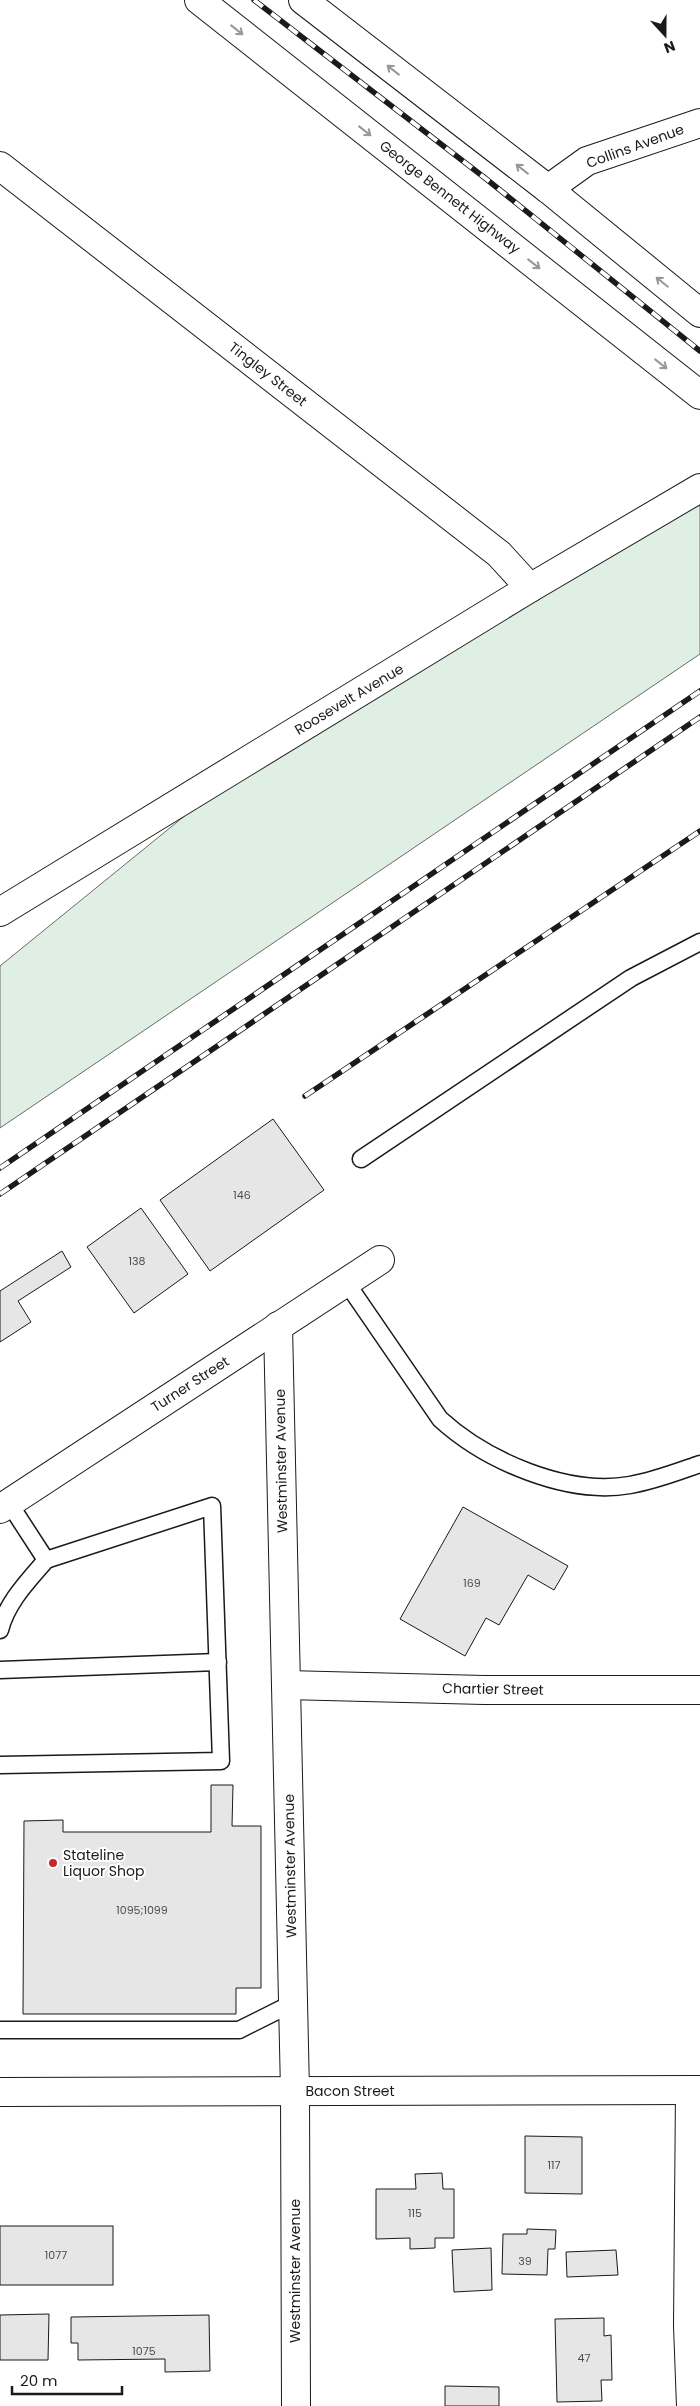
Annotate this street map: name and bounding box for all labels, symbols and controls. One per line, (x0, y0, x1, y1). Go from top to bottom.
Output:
north arrow (640, 10, 690, 60)
one-way arrow (230, 25, 243, 36)
text: N (661, 36, 678, 58)
one-way arrow (387, 64, 400, 75)
street label: Collins Avenue (583, 119, 687, 173)
one-way arrow (358, 125, 371, 136)
street label: George Bennett Highway (375, 136, 525, 258)
one-way arrow (515, 164, 529, 174)
one-way arrow (527, 258, 540, 269)
one-way arrow (656, 276, 669, 287)
street label: Tingley Street (225, 337, 311, 411)
one-way arrow (655, 359, 668, 370)
street label: Roosevelt Avenue (291, 658, 407, 739)
house number: 146 (233, 1187, 251, 1203)
house number: 138 (129, 1253, 146, 1269)
street label: Turner Street (147, 1351, 233, 1417)
street label: Westminster Avenue (270, 1388, 292, 1533)
house number: 169 (463, 1575, 481, 1591)
street label: Chartier Street (442, 1678, 544, 1700)
street label: Westminster Avenue (279, 1793, 301, 1938)
place label: Stateline Liquor Shop (63, 1845, 144, 1881)
marker: Stateline Liquor Shop (47, 1857, 59, 1869)
house number: 1095;1099 (116, 1902, 168, 1918)
street label: Bacon Street (305, 2081, 395, 2101)
house number: 117 (547, 2157, 561, 2173)
street label: Westminster Avenue (285, 2199, 305, 2343)
house number: 115 (408, 2205, 422, 2221)
house number: 1077 (45, 2247, 67, 2263)
house number: 39 (518, 2253, 532, 2269)
house number: 1075 (132, 2343, 156, 2359)
house number: 47 (578, 2350, 590, 2366)
scale bar (12, 2364, 122, 2396)
text: 20 m (20, 2370, 58, 2391)

